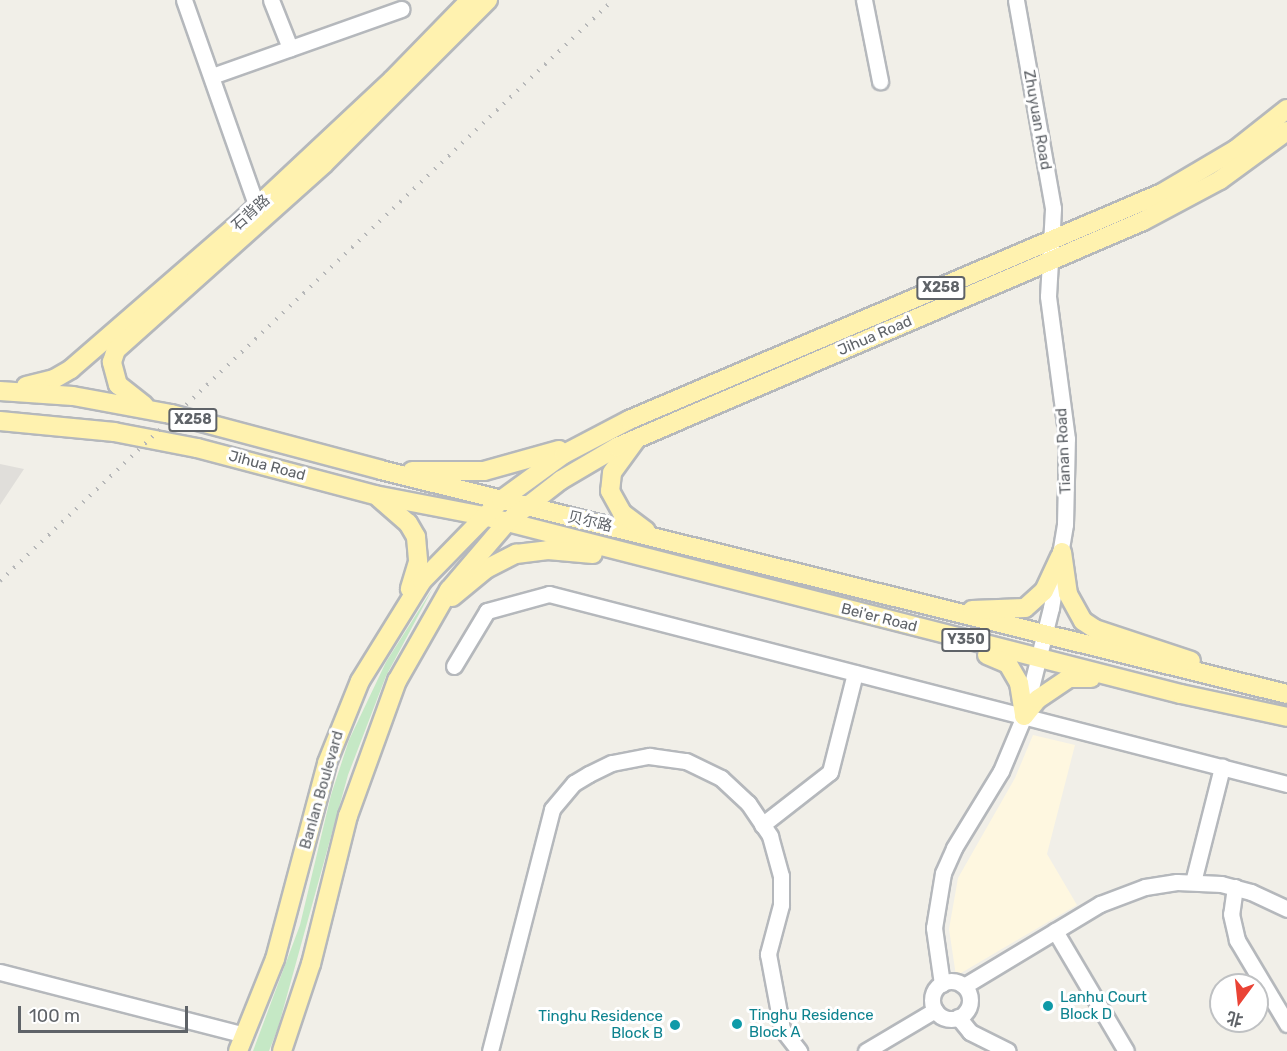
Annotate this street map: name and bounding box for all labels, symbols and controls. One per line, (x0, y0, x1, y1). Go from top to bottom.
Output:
street label: Zhuyuan Road (1019, 69, 1055, 171)
street label: 石背路 (228, 191, 274, 235)
road number: X258 (916, 277, 966, 299)
street label: Jihua Road (835, 312, 915, 360)
street label: Tianan Road (1053, 407, 1075, 495)
road number: X258 (168, 409, 218, 431)
street label: Jihua Road (227, 447, 307, 485)
street label: 贝尔路 (566, 508, 614, 536)
street label: Bei'er Road (839, 600, 919, 636)
road number: Y350 (940, 629, 992, 651)
street label: Banlan Boulevard (296, 729, 348, 851)
north arrow (1209, 973, 1269, 1033)
place label: Lanhu Court Block D (1060, 988, 1147, 1023)
scale bar (21, 994, 190, 1032)
marker: Lanhu Court Block D (1041, 999, 1055, 1013)
text: 100 m (29, 1005, 80, 1027)
place label: Tinghu Residence Block A (749, 1006, 874, 1041)
place label: Tinghu Residence Block B (538, 1007, 663, 1042)
text: 北 (1225, 1008, 1245, 1030)
marker: Tinghu Residence Block A (730, 1017, 744, 1031)
marker: Tinghu Residence Block B (668, 1018, 682, 1032)

